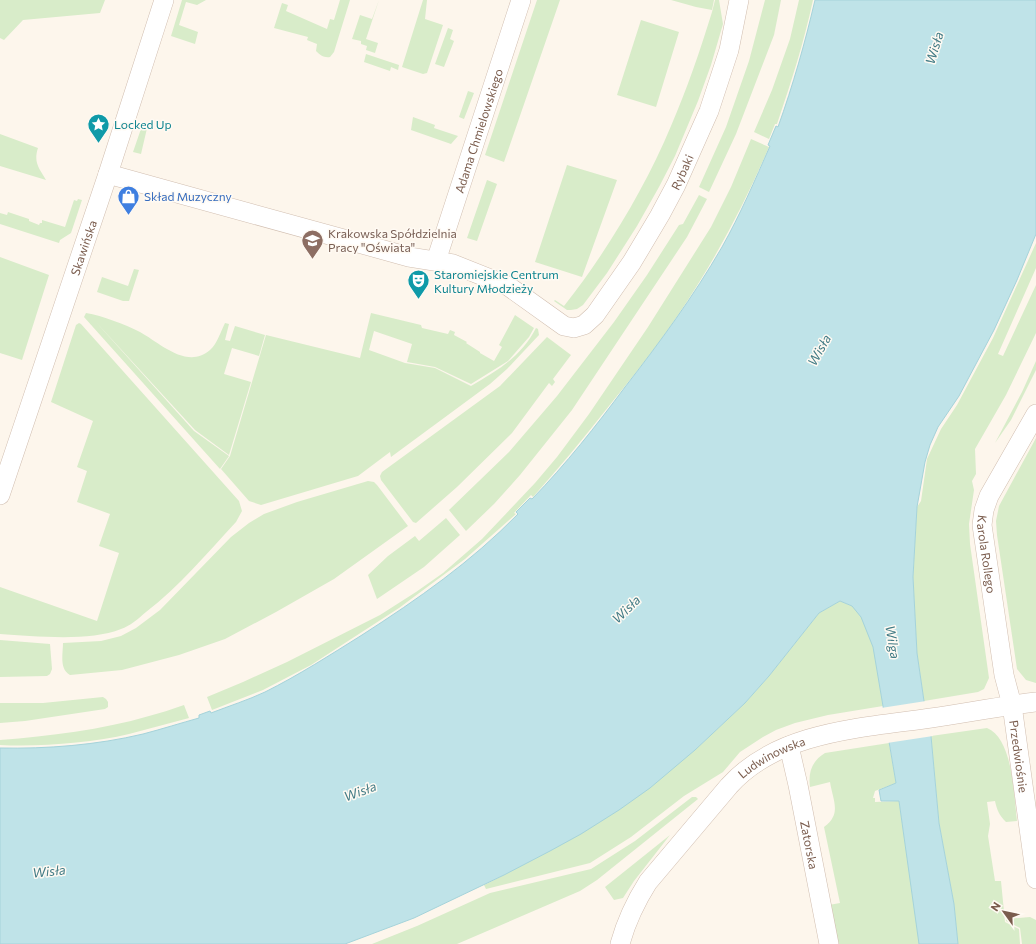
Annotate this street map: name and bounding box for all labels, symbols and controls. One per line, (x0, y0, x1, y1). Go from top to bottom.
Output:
water label: Wisła (921, 30, 947, 66)
street label: Adama Chmielowskiego (452, 67, 505, 195)
place icon: Locked Up (85, 111, 111, 144)
place label: Locked Up (114, 117, 172, 131)
street label: Rybaki (668, 152, 696, 192)
shop icon: Skład Muzyczny (116, 183, 142, 216)
place label: Skład Muzyczny (144, 189, 232, 203)
street label: Skawińska (67, 218, 99, 277)
place label: Krakowska Spółdzielnia Pracy "Oświata" (328, 226, 457, 254)
school or university icon: Krakowska Spółdzielnia Pracy "Oświata" (300, 227, 326, 260)
place label: Staromiejskie Centrum Kultury Młodzieży (434, 267, 559, 295)
theatre icon: Staromiejskie Centrum Kultury Młodzieży (405, 268, 431, 301)
water label: Wisła (804, 331, 834, 368)
street label: Karola Rollego (975, 514, 999, 594)
water label: Wisła (608, 592, 644, 626)
water label: Wilga (882, 624, 904, 660)
street label: Przedwiośnie (1007, 719, 1031, 794)
street label: Ludwinowska (735, 734, 807, 781)
water label: Wisła (342, 778, 379, 804)
street label: Zatorska (798, 819, 821, 870)
water label: Wisła (32, 861, 67, 881)
north arrow (984, 892, 1024, 932)
text: N (987, 899, 1003, 913)

